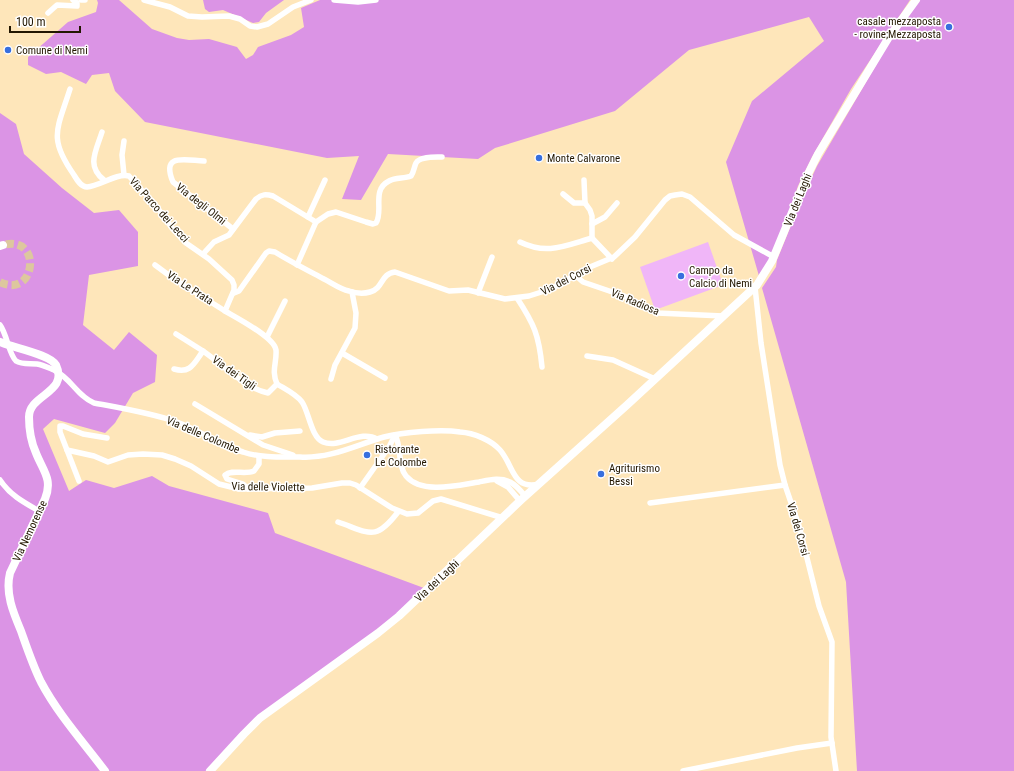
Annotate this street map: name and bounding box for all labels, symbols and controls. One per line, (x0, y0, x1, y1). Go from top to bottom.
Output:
scale bar (10, 8, 80, 34)
text: 100 m (16, 15, 46, 29)
place label: casale mezzaposta - rovine;Mezzaposta (854, 15, 941, 41)
marker: casale mezzaposta - rovine;Mezzaposta (944, 22, 954, 32)
place label: Comune di Nemi (16, 44, 88, 57)
marker: Comune di Nemi (3, 45, 13, 55)
place label: Monte Calvarone (547, 152, 620, 165)
marker: Monte Calvarone (534, 153, 544, 163)
street label: Via dei Laghi (781, 172, 815, 228)
street label: Via Parco dei Lecci (126, 175, 192, 245)
street label: Via degli Olmi (173, 180, 229, 228)
street label: Via dei Corsi (539, 262, 593, 298)
place label: Campo da Calcio di Nemi (689, 264, 752, 290)
street label: Via Le Prata (164, 268, 216, 308)
marker: Campo da Calcio di Nemi (676, 271, 686, 281)
street label: Via Radiosa (609, 286, 661, 318)
street label: Via dei Tigli (210, 353, 258, 393)
street label: Via delle Colombe (164, 414, 242, 456)
place label: Ristorante Le Colombe (375, 443, 427, 469)
marker: Ristorante Le Colombe (362, 450, 372, 460)
place label: Agriturismo Bessi (609, 462, 660, 488)
marker: Agriturismo Bessi (596, 469, 606, 479)
street label: Via delle Violette (231, 480, 305, 494)
street label: Via Nemorense (10, 498, 50, 564)
street label: Via dei Corsi (784, 501, 812, 557)
street label: Via dei Laghi (412, 557, 462, 605)

